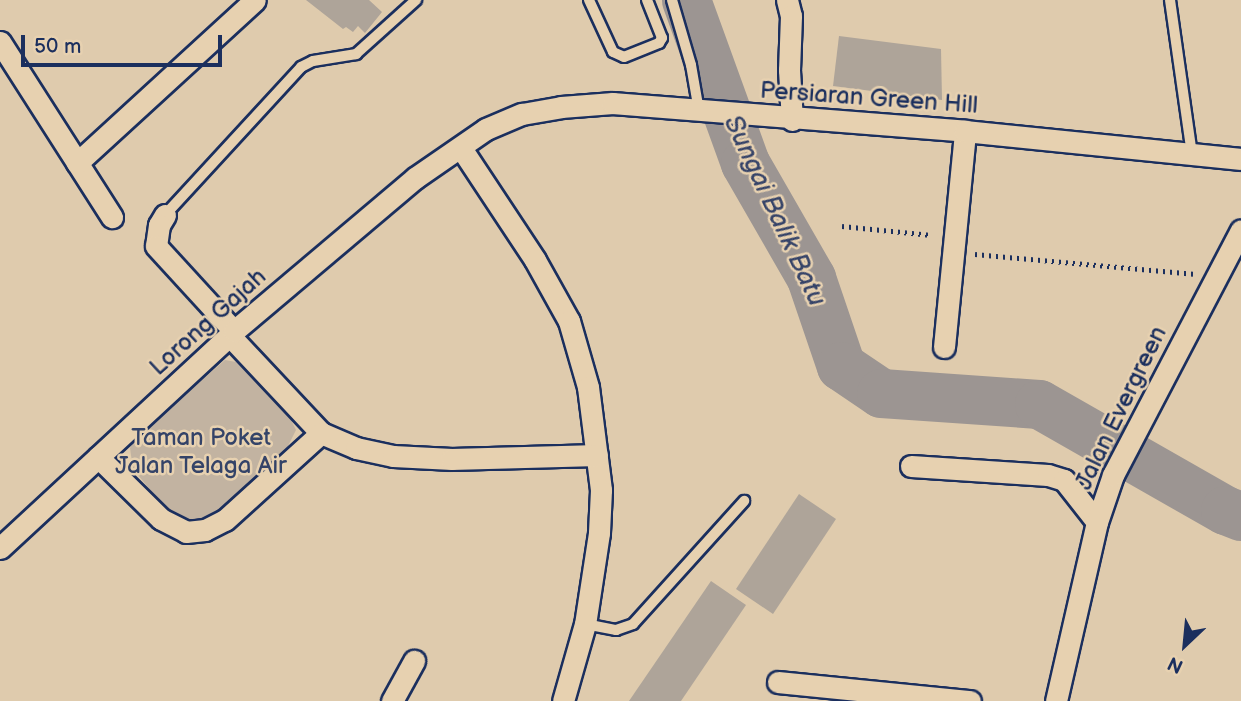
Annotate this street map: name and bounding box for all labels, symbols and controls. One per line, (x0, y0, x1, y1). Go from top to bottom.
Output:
scale bar (24, 21, 226, 65)
text: 50 m (34, 34, 81, 59)
street label: Persiaran Green Hill (759, 76, 979, 120)
water label: Sungai Balik Batu (716, 111, 832, 311)
street label: Lorong Gajah (144, 262, 272, 382)
street label: Jalan Evergreen (1069, 322, 1173, 494)
park label: Taman Poket Jalan Telaga Air (115, 424, 287, 480)
north arrow (1150, 610, 1220, 680)
text: N (1164, 651, 1187, 678)

